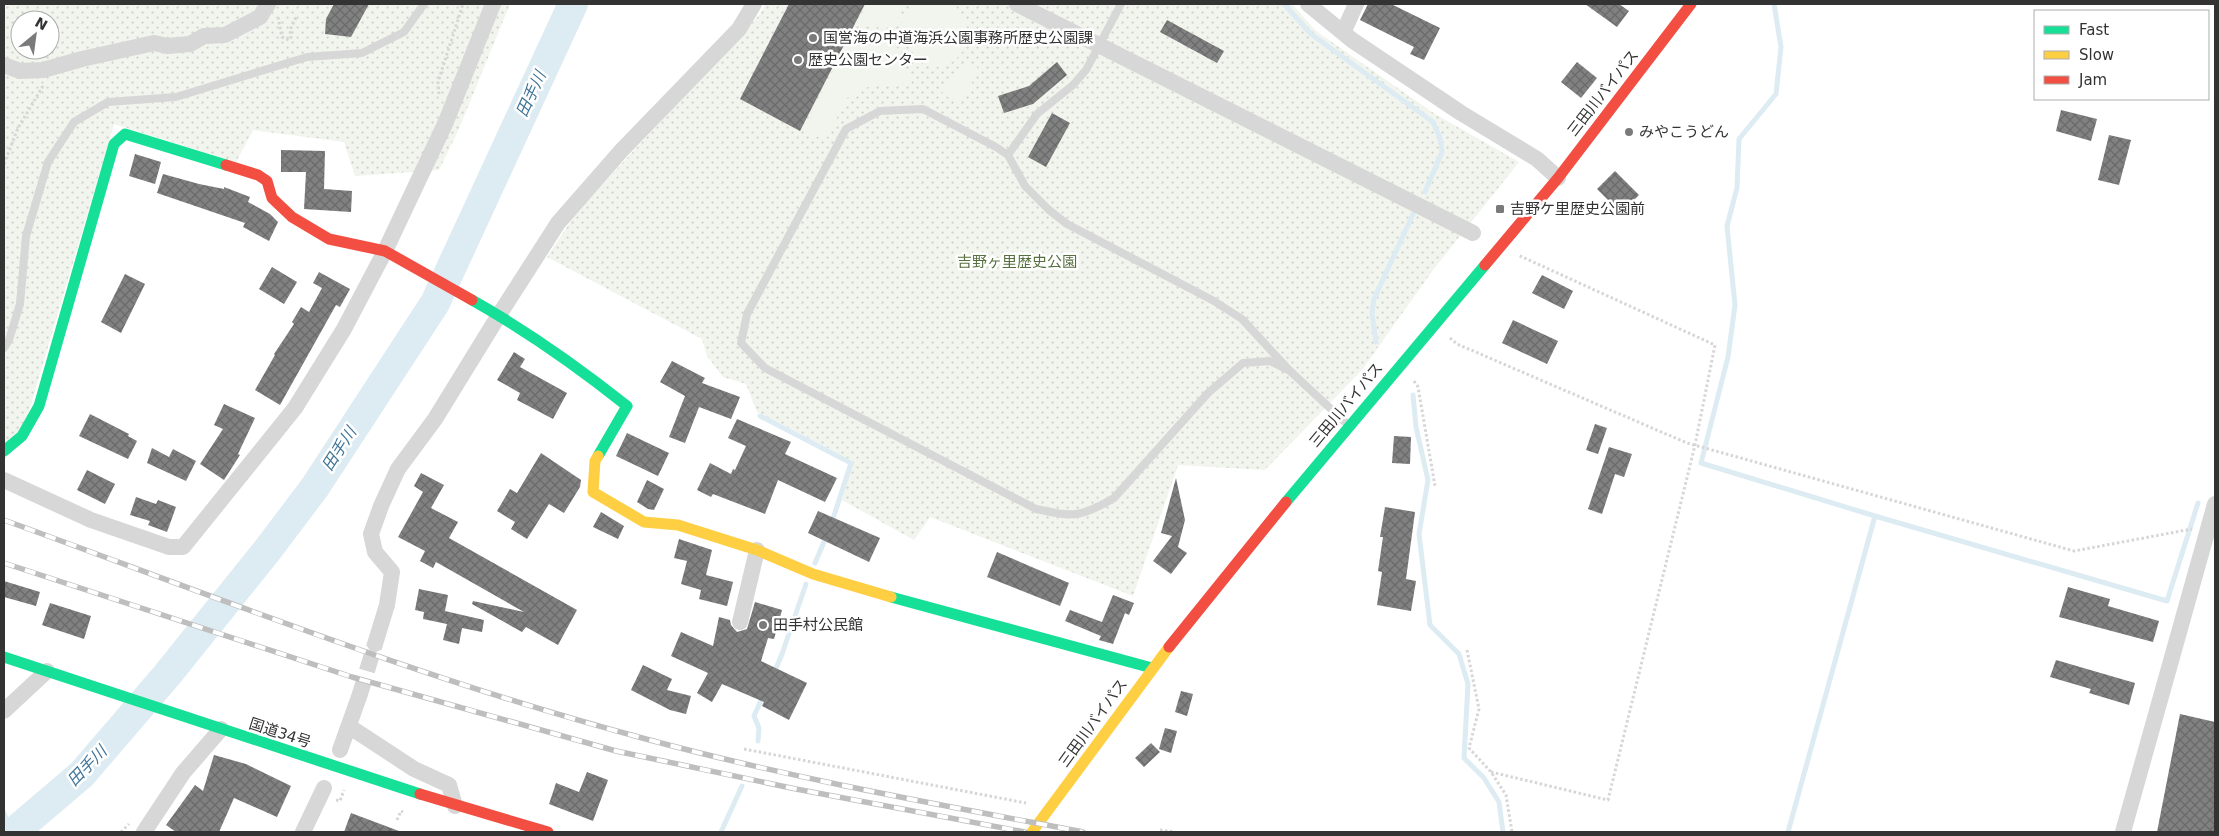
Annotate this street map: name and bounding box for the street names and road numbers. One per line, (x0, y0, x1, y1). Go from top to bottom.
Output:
street label: 三田川バイパス (1564, 46, 1642, 140)
street label: 三田川バイパス (1305, 359, 1387, 451)
street label: 三田川バイパス (1055, 675, 1131, 771)
street label: 国道34号 (247, 715, 313, 751)

